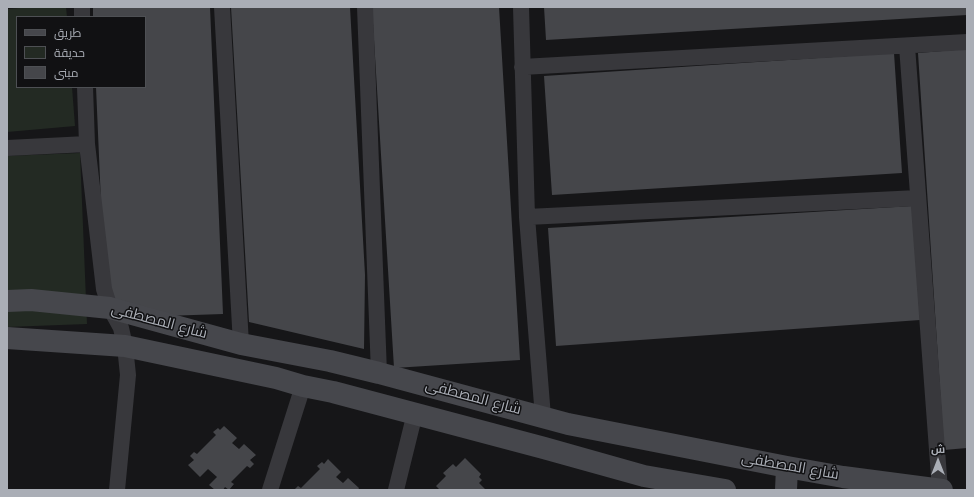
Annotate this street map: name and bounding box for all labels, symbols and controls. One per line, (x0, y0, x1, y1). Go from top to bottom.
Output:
legend (16, 16, 146, 88)
text: طريق (54, 24, 81, 42)
text: حديقة (54, 44, 85, 62)
text: مبنى (54, 64, 79, 82)
street label: شارع المصطفى (109, 301, 209, 343)
street label: شارع المصطفى (423, 377, 523, 419)
north arrow (918, 441, 958, 481)
text: ش (931, 441, 945, 457)
street label: شارع المصطفى (740, 450, 840, 484)

